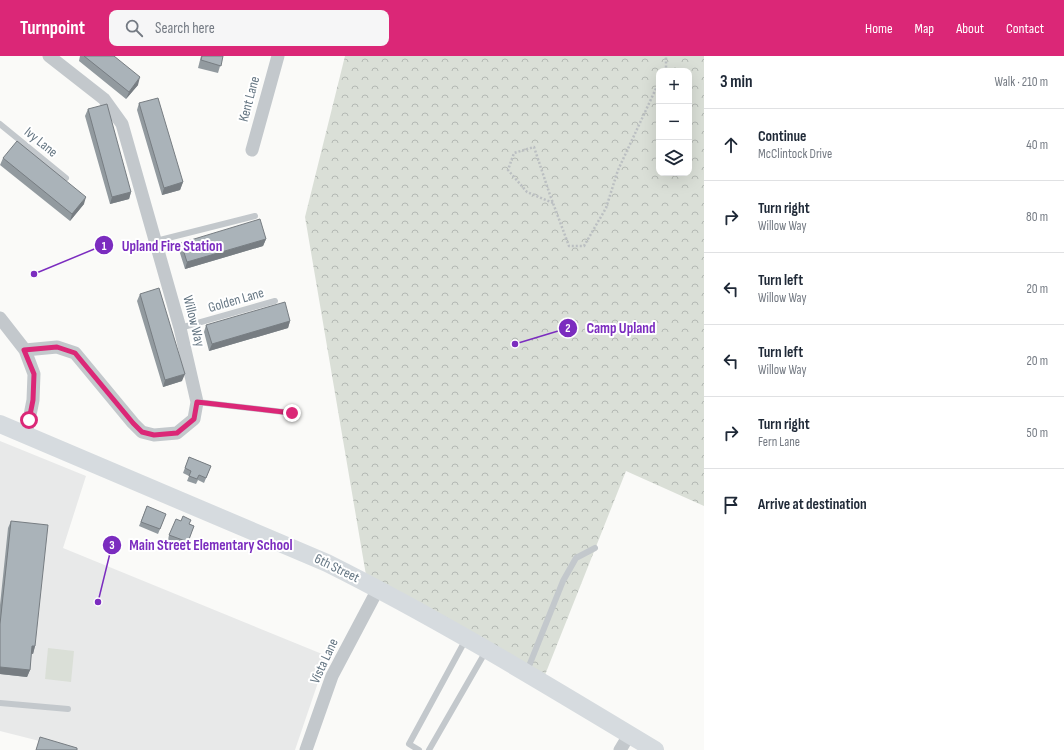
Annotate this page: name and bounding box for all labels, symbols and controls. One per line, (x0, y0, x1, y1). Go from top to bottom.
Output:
search box (109, 10, 389, 46)
text: Turnpoint (20, 17, 85, 40)
icon: search (123, 17, 145, 39)
text: Search here (155, 19, 215, 38)
text: Home (865, 20, 893, 37)
text: Map (915, 20, 934, 37)
text: About (956, 20, 984, 37)
text: Contact (1006, 20, 1044, 37)
map controls (656, 68, 692, 176)
button: + (656, 68, 692, 104)
text: 3 min (720, 72, 753, 92)
street label: Kent Lane (235, 74, 263, 124)
text: Walk · 210 m (995, 74, 1048, 90)
button: − (656, 104, 692, 140)
street label: Ivy Lane (21, 123, 61, 161)
text: Continue (758, 127, 807, 146)
icon: ahead (720, 134, 742, 156)
text: 40 m (1026, 137, 1048, 153)
button: layers (656, 140, 692, 176)
text: McClintock Drive (758, 146, 832, 162)
text: Turn right (758, 199, 810, 218)
icon: right (720, 206, 742, 228)
text: 80 m (1026, 209, 1048, 225)
text: Willow Way (758, 218, 806, 234)
callout: Upland Fire Station (94, 232, 230, 259)
text: Upland Fire Station (122, 237, 222, 256)
text: 1 (102, 239, 107, 254)
text: Turn left (758, 271, 803, 290)
icon: left (720, 278, 742, 300)
text: 20 m (1026, 281, 1048, 297)
street label: Golden Lane (206, 284, 266, 316)
text: Willow Way (758, 290, 806, 306)
street label: Willow Way (179, 294, 209, 349)
callout: Camp Upland (558, 315, 663, 342)
text: Camp Upland (586, 319, 656, 338)
text: 2 (565, 321, 571, 336)
text: Turn left (758, 343, 803, 362)
icon: left (720, 350, 742, 372)
text: 20 m (1026, 353, 1048, 369)
text: Willow Way (758, 362, 806, 378)
route end (283, 404, 301, 422)
route start (20, 411, 38, 429)
text: Turn right (758, 415, 810, 434)
icon: right (720, 422, 742, 444)
text: 50 m (1027, 425, 1048, 441)
text: Fern Lane (758, 434, 800, 450)
icon: arrive (720, 494, 742, 516)
text: Arrive at destination (758, 495, 867, 514)
callout: Main Street Elementary School (102, 531, 301, 558)
text: Main Street Elementary School (129, 536, 293, 555)
text: 3 (109, 538, 115, 553)
street label: 6th Street (312, 550, 362, 586)
street label: Vista Lane (306, 636, 342, 686)

